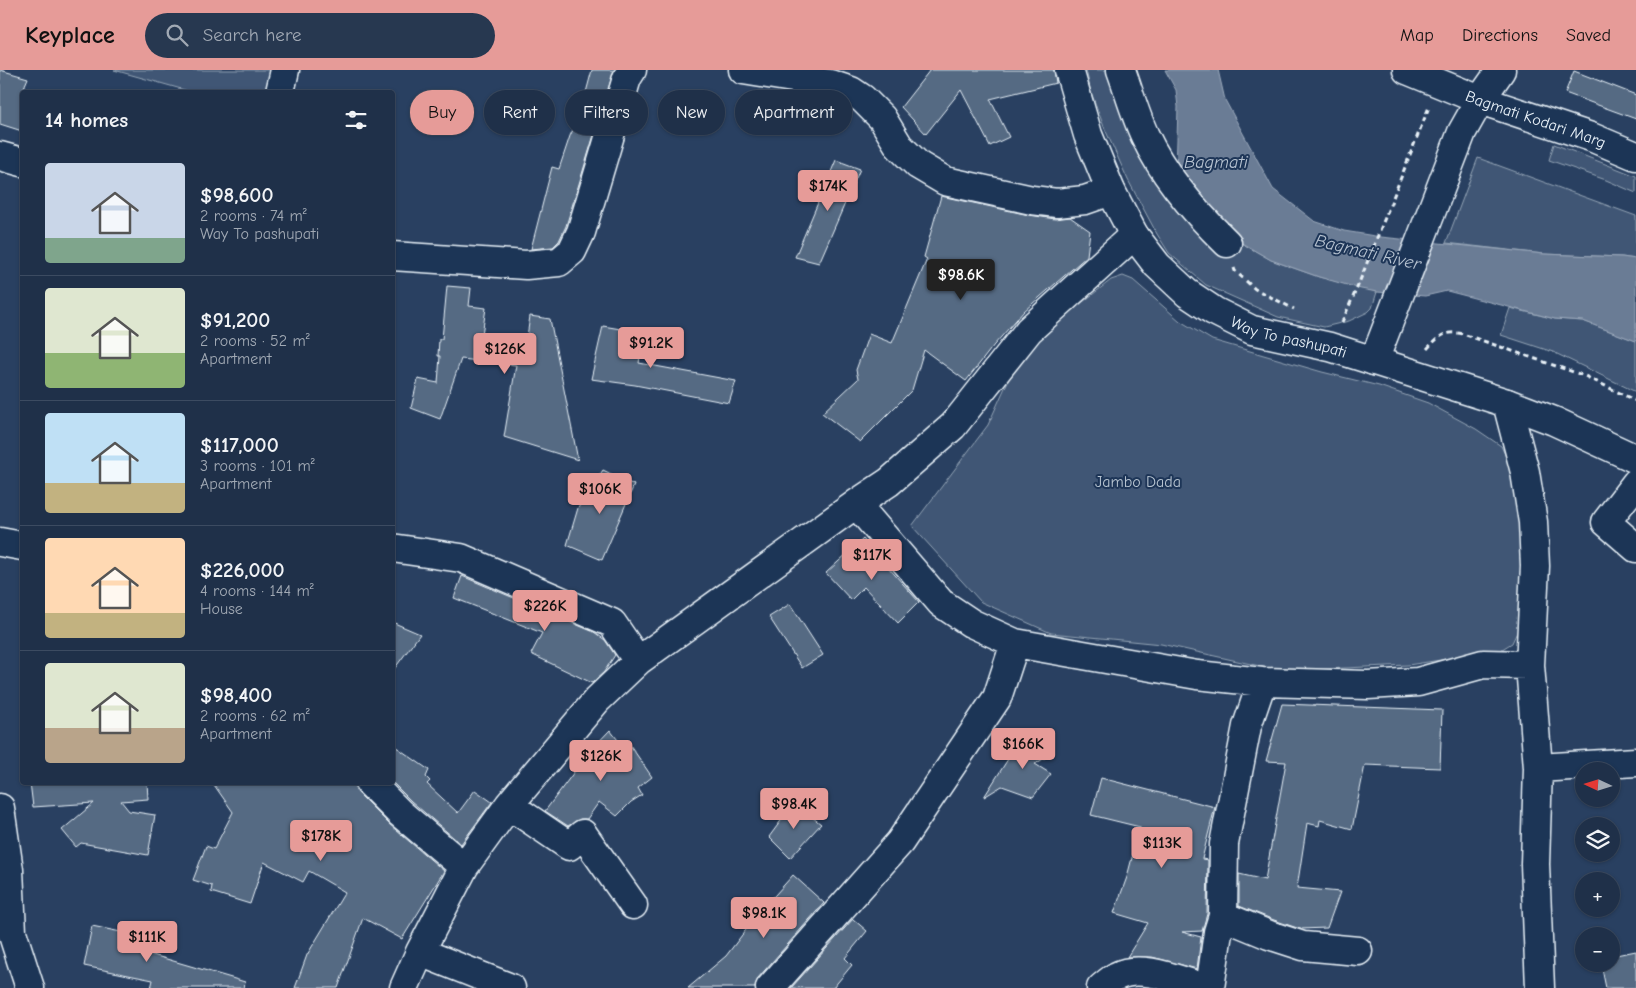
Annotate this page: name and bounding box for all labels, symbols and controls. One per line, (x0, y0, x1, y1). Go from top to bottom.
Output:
search box (145, 13, 495, 58)
text: Keyplace (25, 21, 115, 49)
icon: search (163, 21, 191, 49)
text: Search here (203, 24, 302, 46)
text: Map (1400, 25, 1434, 46)
text: Directions (1462, 25, 1538, 46)
text: Saved (1566, 25, 1611, 46)
street label: Bagmati Kodari Marg (1463, 87, 1609, 152)
chip: Buy (410, 90, 474, 135)
chip: Rent (484, 90, 555, 135)
chip: Filters (565, 90, 648, 135)
chip: New (658, 90, 725, 135)
chip: Apartment (735, 90, 852, 135)
icon: filters (342, 106, 370, 134)
text: 14 homes (45, 108, 128, 132)
water label: Bagmati (1184, 152, 1249, 173)
pin: $174K (793, 170, 863, 212)
text: $174K (809, 177, 847, 195)
icon: home (85, 183, 145, 243)
text: $98,600 (200, 183, 273, 207)
text: 2 rooms · 74 m² (200, 207, 307, 225)
text: Way To pashupati (200, 225, 319, 243)
water label: Bagmati River (1313, 230, 1424, 275)
pin: $98.6K (920, 258, 1002, 301)
text: $98.6K (938, 266, 984, 284)
icon: home (85, 308, 145, 368)
text: $91,200 (200, 308, 270, 332)
street label: Way To pashupati (1227, 313, 1349, 362)
pin: $91.2K (610, 326, 692, 369)
text: 2 rooms · 52 m² (200, 332, 310, 350)
pin: $126K (470, 332, 540, 375)
text: $91.2K (629, 334, 673, 352)
text: $126K (484, 340, 526, 358)
text: Apartment (200, 350, 272, 368)
icon: home (85, 433, 145, 493)
text: $117,000 (200, 433, 279, 457)
text: 3 rooms · 101 m² (200, 457, 315, 475)
pin: $106K (565, 472, 635, 515)
park label: Jambo Dada (1095, 473, 1181, 491)
text: Apartment (200, 475, 272, 493)
text: $106K (579, 480, 621, 498)
pin: $117K (837, 538, 907, 581)
text: $117K (853, 546, 891, 564)
icon: home (85, 558, 145, 618)
text: $226,000 (200, 558, 285, 582)
text: 4 rooms · 144 m² (200, 582, 314, 600)
pin: $226K (510, 590, 580, 632)
text: $226K (524, 597, 566, 615)
text: House (200, 600, 243, 618)
icon: home (85, 683, 145, 743)
text: $98,400 (200, 683, 272, 707)
text: 2 rooms · 62 m² (200, 707, 310, 725)
text: Apartment (200, 725, 272, 743)
pin: $166K (988, 728, 1058, 770)
text: $166K (1002, 735, 1044, 753)
pin: $126K (566, 740, 636, 782)
text: $126K (580, 747, 622, 765)
north arrow (1575, 762, 1620, 808)
map controls (1575, 762, 1620, 972)
pin: $98.4K (753, 788, 835, 830)
text: $98.4K (771, 795, 817, 813)
button: layers (1575, 817, 1620, 862)
pin: $178K (286, 820, 356, 862)
pin: $113K (1127, 826, 1197, 869)
text: $178K (301, 827, 341, 845)
text: $113K (1142, 834, 1182, 852)
button: + (1575, 872, 1620, 917)
pin: $98.1K (723, 896, 805, 939)
text: $98.1K (742, 904, 786, 922)
pin: $111K (112, 920, 182, 963)
button: − (1575, 927, 1620, 972)
text: $111K (128, 928, 166, 946)

